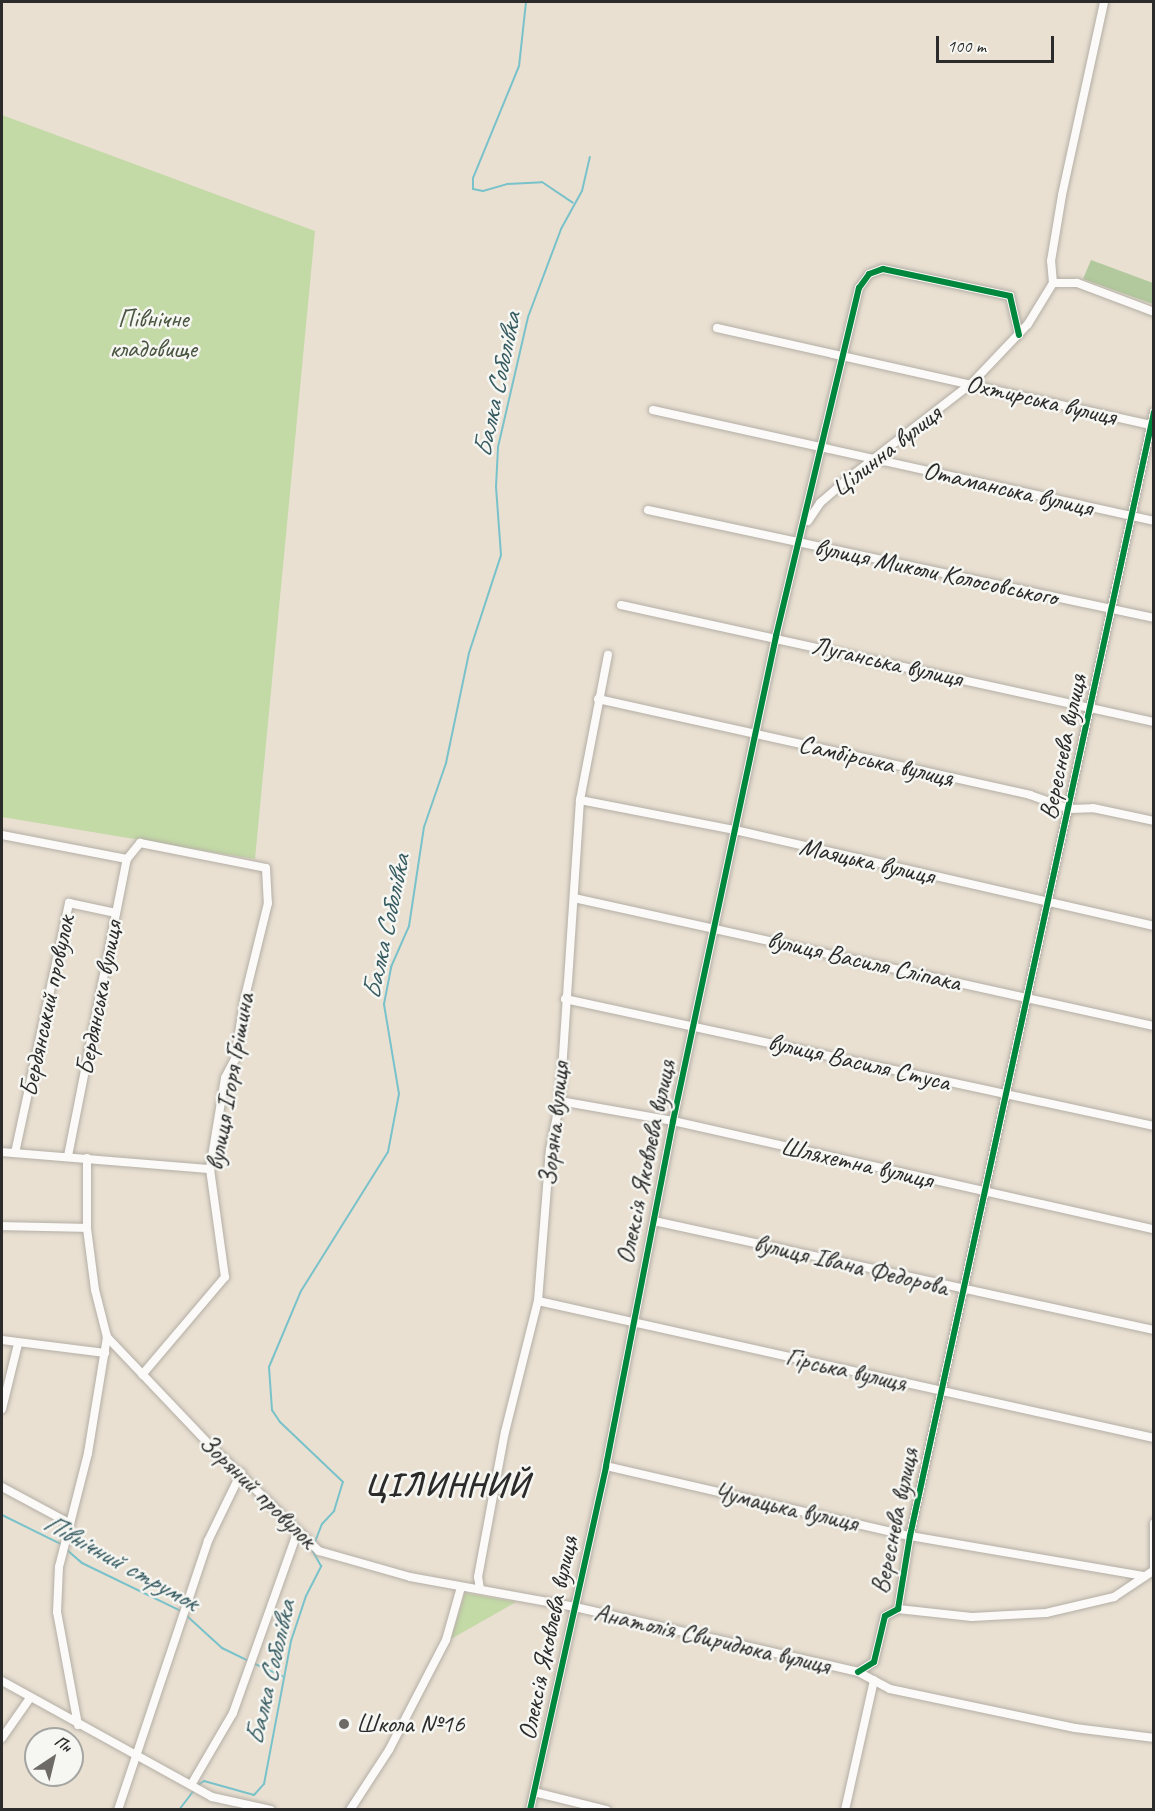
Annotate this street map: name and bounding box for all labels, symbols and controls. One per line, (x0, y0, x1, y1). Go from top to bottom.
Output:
scale bar (939, 24, 1058, 62)
text: 100 m (947, 35, 986, 57)
park label: Північне кладовище (109, 303, 197, 364)
water label: Балка Соболівка (466, 311, 528, 459)
street label: Охтирська вулиця (962, 367, 1120, 433)
street label: Цілинна вулиця (824, 398, 948, 504)
street label: Отаманська вулиця (920, 454, 1096, 524)
street label: вулиця Миколи Колосовського (812, 531, 1060, 613)
street label: Луганська вулиця (809, 630, 965, 694)
street label: Вереснева вулиця (1032, 671, 1094, 823)
street label: Самбірська вулиця (795, 728, 957, 794)
street label: Маяцька вулиця (797, 830, 937, 892)
water label: Балка Соболівка (355, 853, 417, 1001)
street label: Бердянський провулок (13, 913, 81, 1099)
street label: Бердянська вулиця (69, 918, 129, 1078)
street label: вулиця Василя Сліпака (764, 923, 964, 999)
street label: вулиця Ігоря Грішина (199, 991, 261, 1173)
street label: вулиця Василя Стуса (766, 1026, 952, 1098)
street label: Олексія Яковлєва вулиця (609, 1057, 683, 1267)
street label: Зоряна вулиця (532, 1061, 576, 1187)
street label: Шляхетна вулиця (778, 1130, 936, 1196)
street label: вулиця Івана Федорова (750, 1227, 952, 1303)
street label: Гірська вулиця (782, 1341, 910, 1399)
street label: Зоряний провулок (193, 1427, 323, 1555)
street label: Вереснева вулиця (864, 1445, 926, 1597)
district label: ЦІЛИННИЙ (362, 1466, 532, 1504)
street label: Чумацька вулиця (711, 1475, 861, 1539)
water label: Північний струмок (38, 1506, 204, 1618)
street label: Олексія Яковлєва вулиця (511, 1533, 585, 1743)
street label: Анатолія Свиридюка вулиця (590, 1596, 834, 1682)
water label: Балка Соболівка (238, 1599, 302, 1747)
place label: Школа №16 (356, 1708, 465, 1740)
marker: Школа №16 (337, 1717, 351, 1731)
north arrow (24, 1727, 84, 1787)
text: Пн (51, 1731, 76, 1757)

